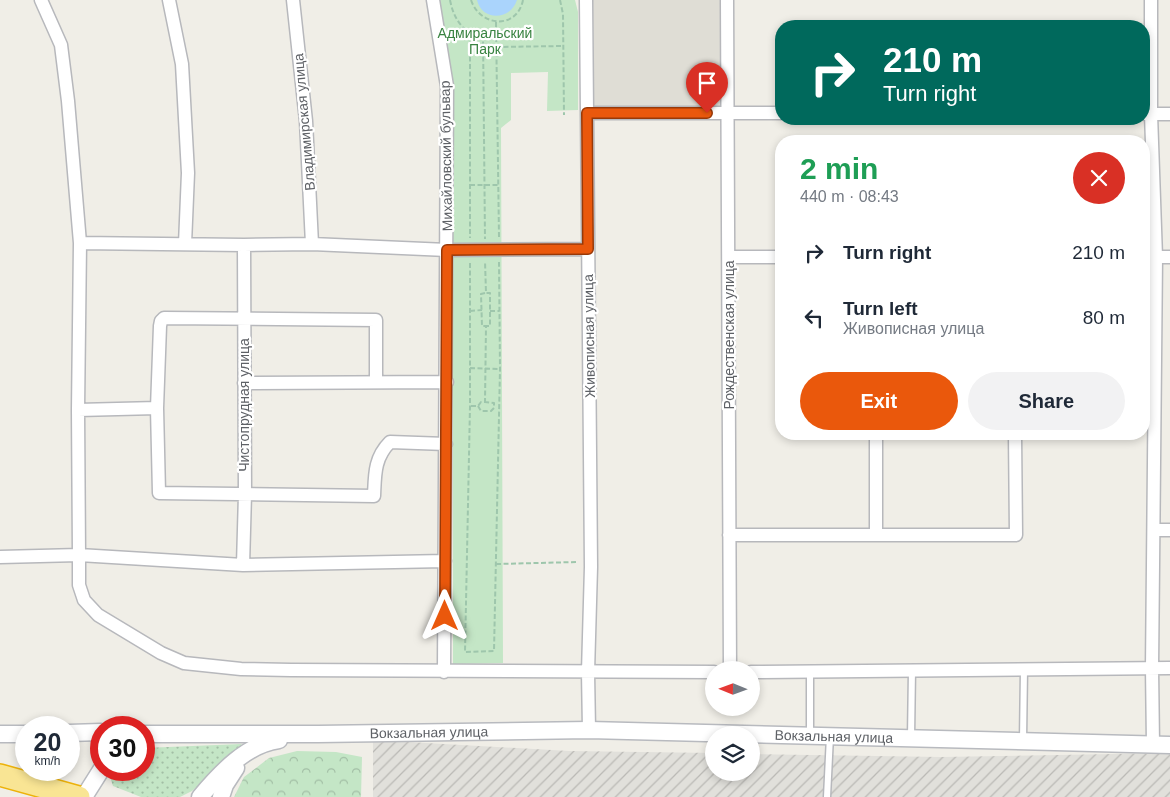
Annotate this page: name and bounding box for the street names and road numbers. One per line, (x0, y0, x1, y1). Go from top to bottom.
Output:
street label: Владимирская улица (290, 53, 318, 191)
street label: Михайловский бульвар (437, 80, 455, 231)
street label: Рождественская улица (721, 260, 737, 410)
street label: Живописная улица (580, 274, 598, 398)
street label: Чистопрудная улица (236, 338, 252, 472)
street label: Вокзальная улица (370, 723, 489, 741)
street label: Вокзальная улица (774, 727, 894, 746)

